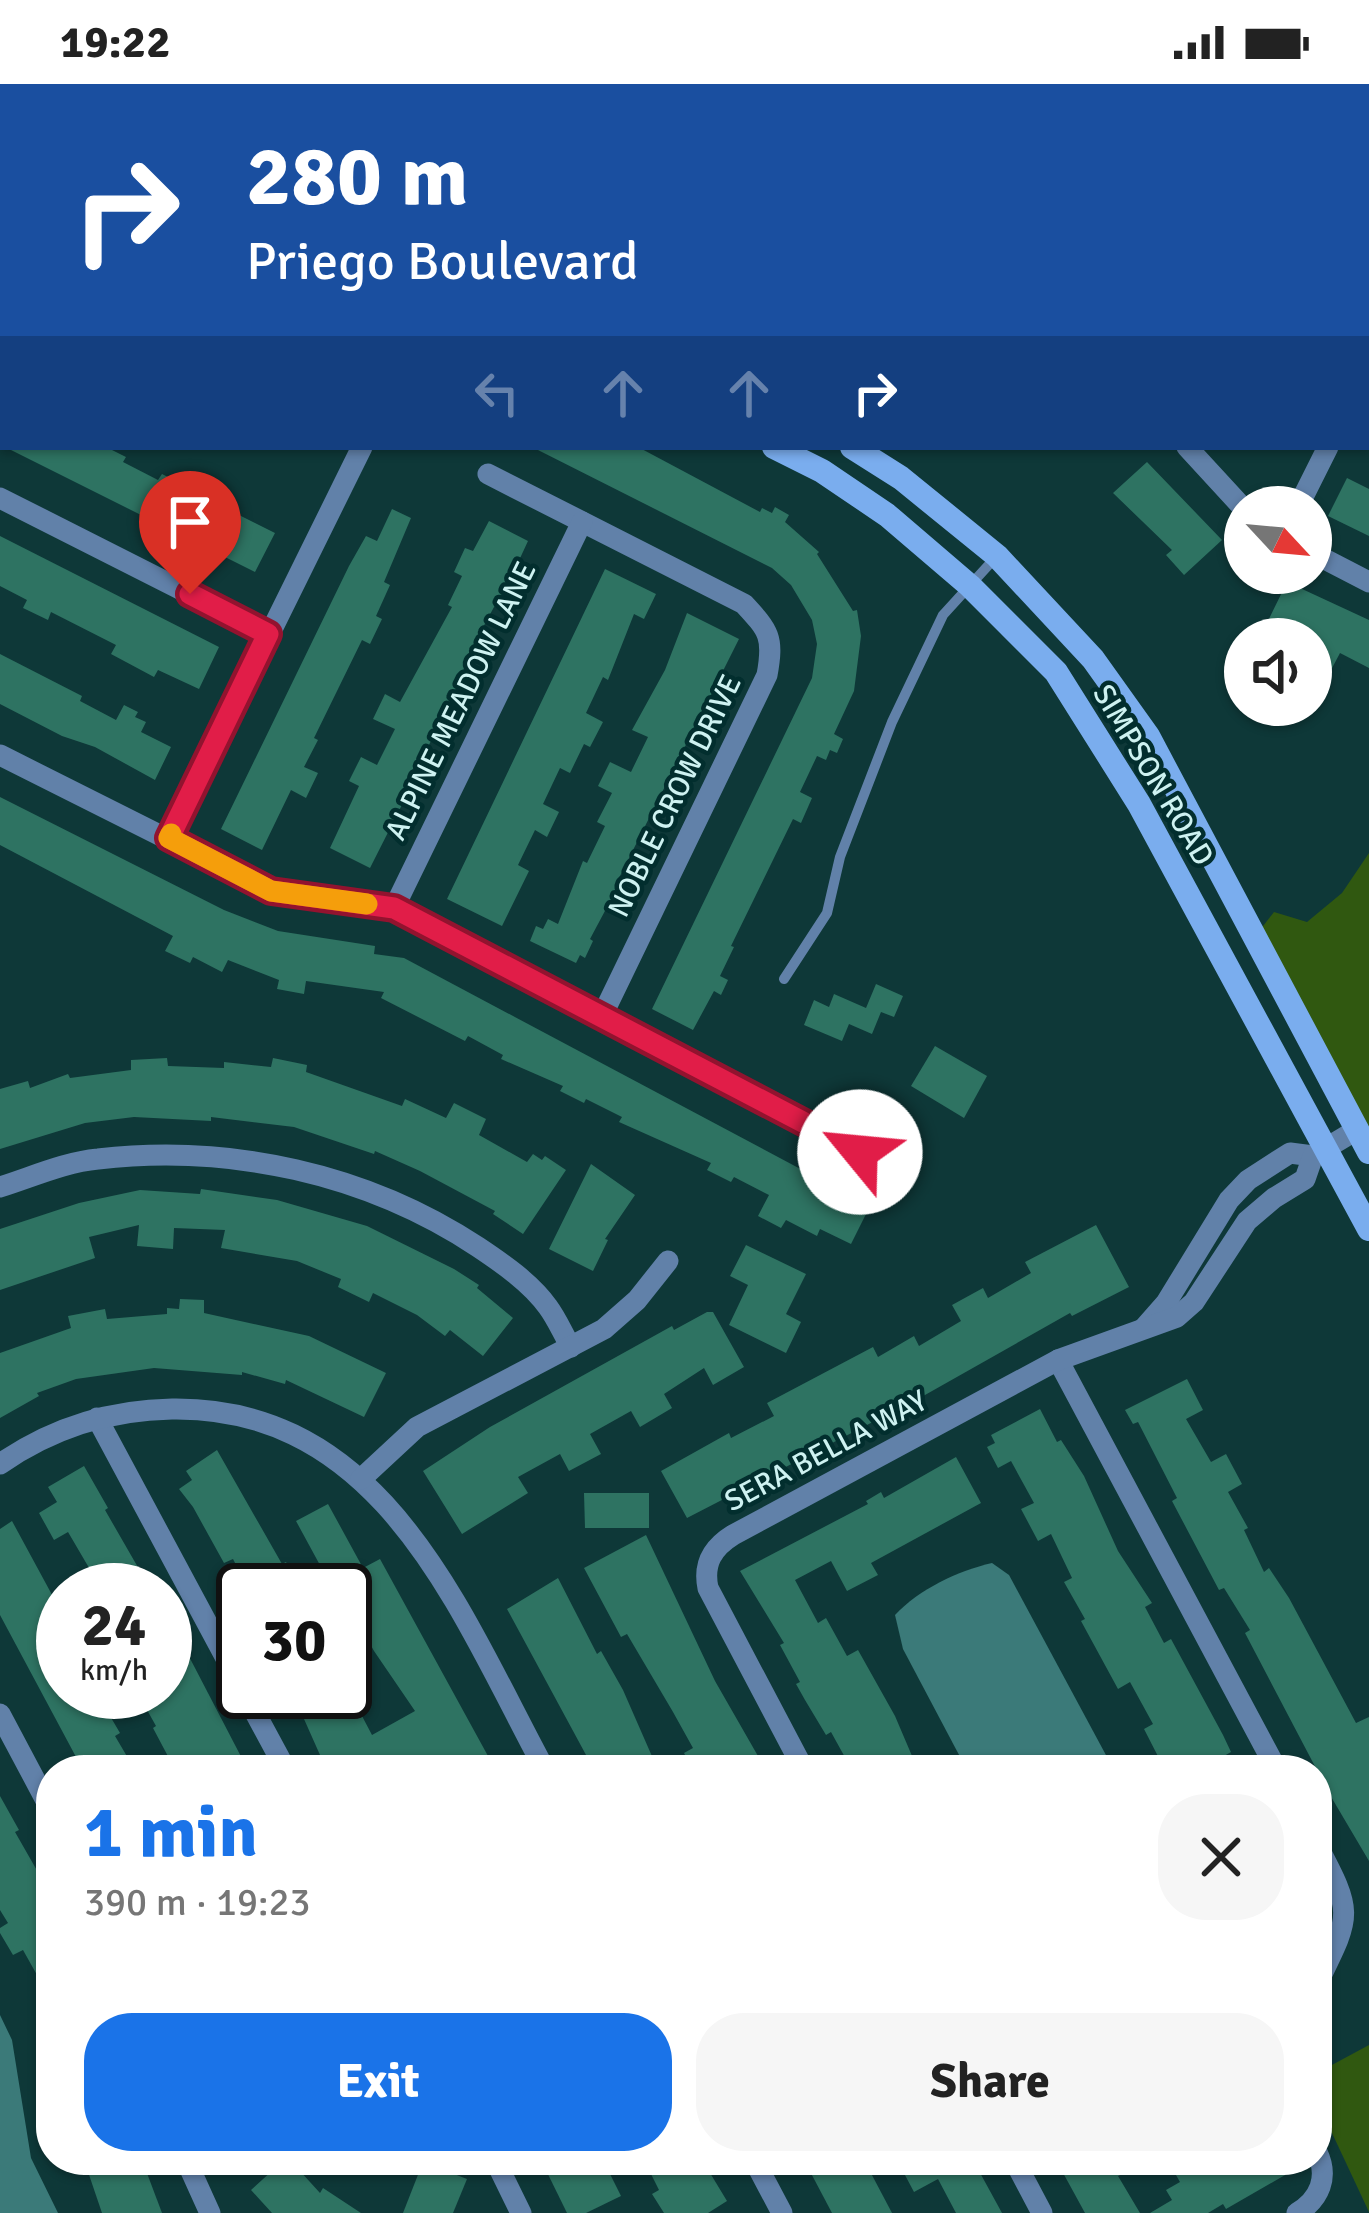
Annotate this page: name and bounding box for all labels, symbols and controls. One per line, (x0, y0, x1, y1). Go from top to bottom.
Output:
text: 19:22 (60, 15, 170, 70)
text: 280 m (246, 125, 468, 229)
icon: right (48, 132, 204, 288)
text: Priego Boulevard (246, 228, 639, 295)
icon: left (464, 360, 530, 426)
icon: ahead (590, 360, 656, 426)
icon: ahead (716, 360, 782, 426)
icon: right (842, 360, 908, 426)
pin (139, 471, 241, 594)
north arrow (1224, 486, 1332, 594)
map controls (1224, 486, 1332, 726)
icon: arrive (157, 489, 223, 555)
street label: ALPINE MEADOW LANE (377, 556, 545, 846)
button: sound (1224, 618, 1332, 726)
street label: NOBLE CROW DRIVE (600, 669, 750, 923)
street label: SIMPSON ROAD (1084, 678, 1222, 872)
position arrow (797, 1089, 923, 1215)
street label: SERA BELLA WAY (718, 1382, 934, 1520)
speed limit sign: 30 (216, 1563, 372, 1719)
text: 24 (82, 1589, 146, 1663)
text: km/h (80, 1652, 148, 1689)
text: 1 min (84, 1788, 258, 1877)
button: close (1158, 1794, 1284, 1920)
text: 390 m · 19:23 (84, 1878, 311, 1926)
button: Exit (84, 2013, 672, 2151)
button: Share (696, 2013, 1284, 2151)

